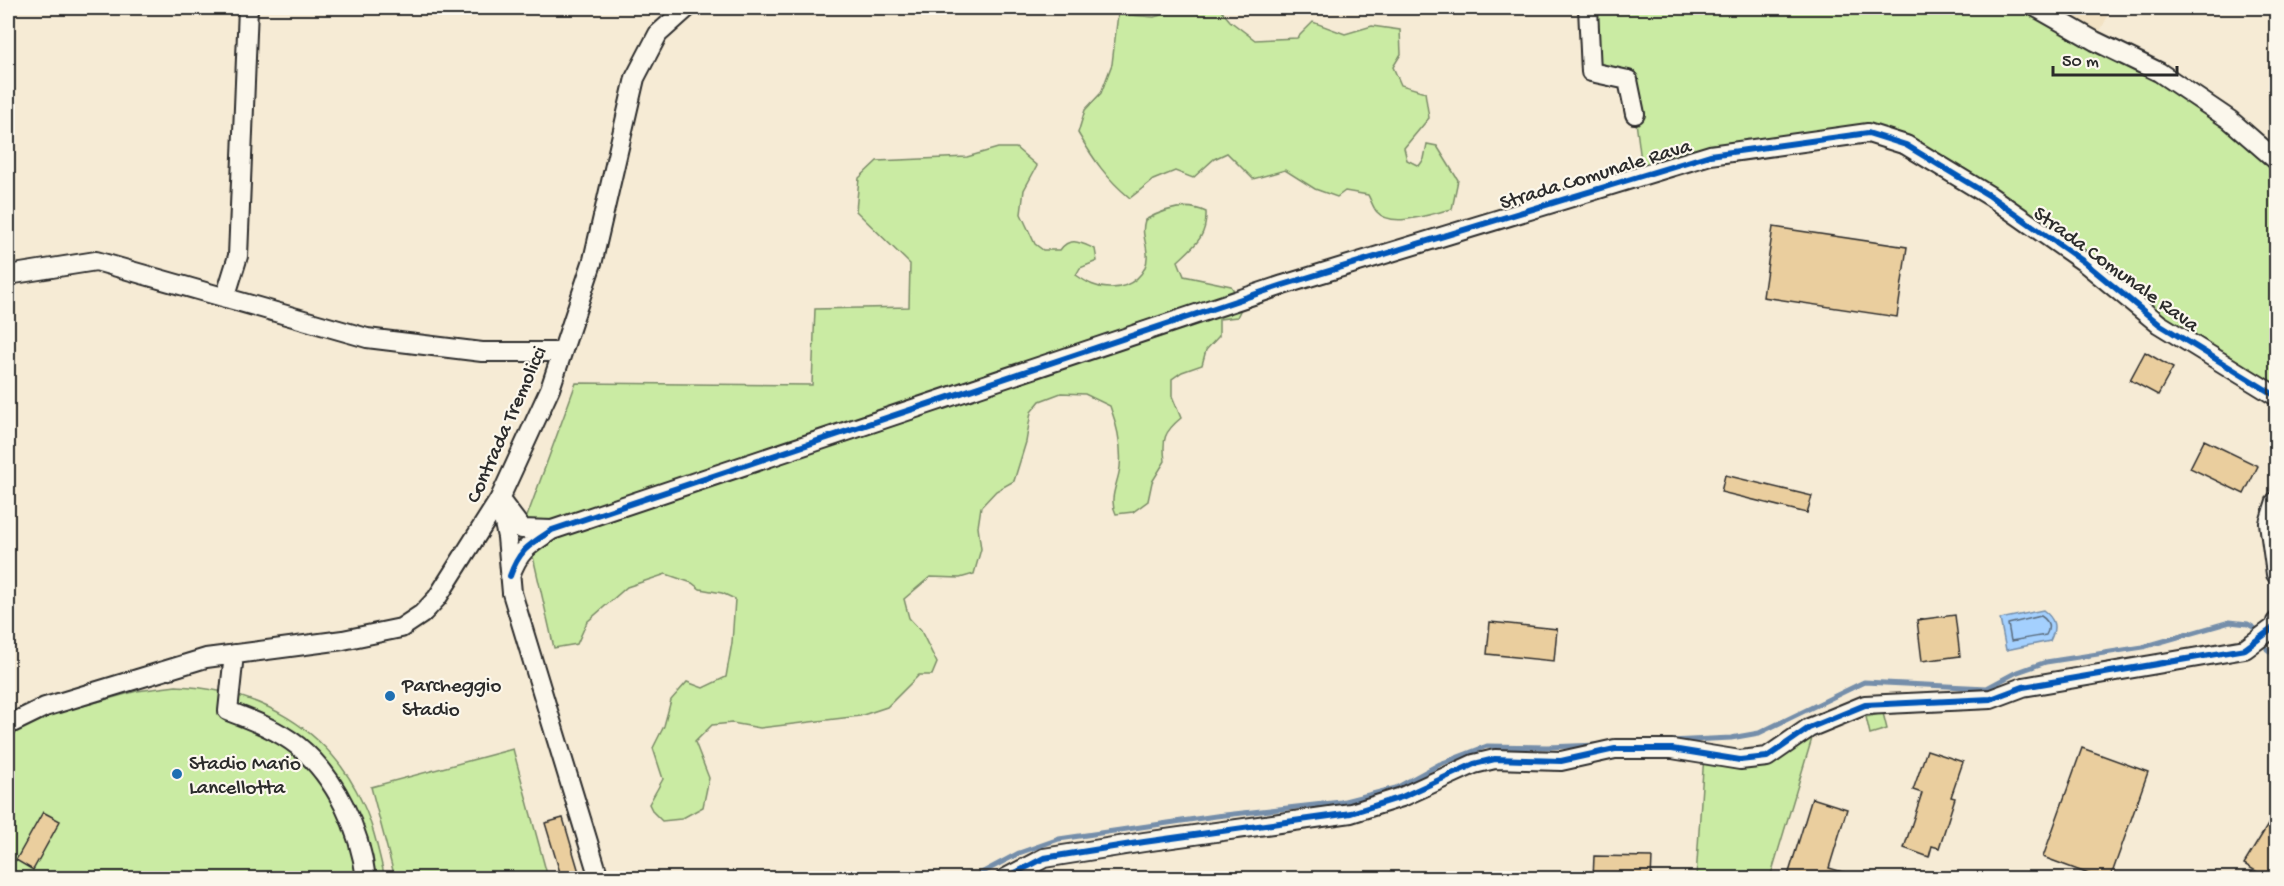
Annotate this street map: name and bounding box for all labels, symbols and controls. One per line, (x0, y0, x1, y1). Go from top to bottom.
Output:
scale bar (2053, 39, 2178, 77)
text: 50 m (2062, 52, 2099, 73)
street label: Strada Comunale Rava (1497, 135, 1696, 217)
street label: Strada Comunale Rava (2027, 202, 2204, 340)
street label: Contrada Tremolicci (462, 343, 554, 508)
place label: Parcheggio Stadio (401, 675, 501, 724)
marker: Parcheggio Stadio (383, 689, 397, 703)
place label: Stadio Mario Lancellotta (189, 753, 301, 802)
marker: Stadio Mario Lancellotta (170, 767, 184, 781)

